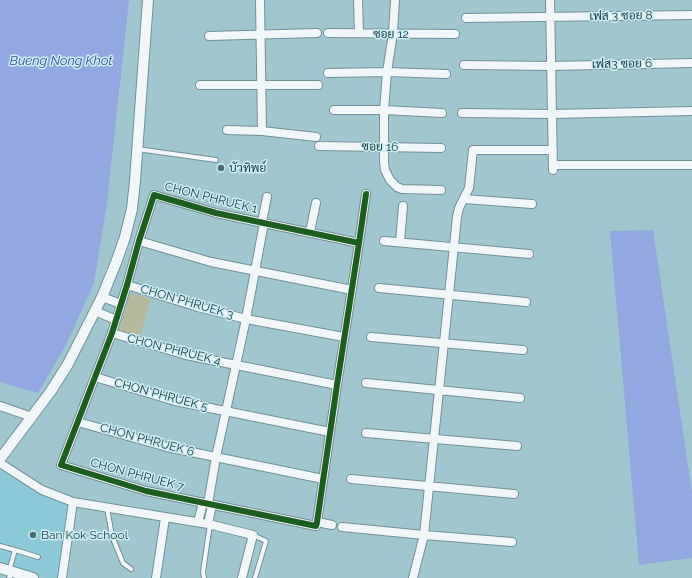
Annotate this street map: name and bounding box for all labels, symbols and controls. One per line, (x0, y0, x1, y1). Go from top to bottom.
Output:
street label: เฟส 3 ซอย 8 (589, 8, 653, 24)
street label: ซอย 12 (373, 27, 409, 41)
water label: Bueng Nong Khot (10, 53, 112, 69)
street label: เฟส3 ซอย 6 (592, 56, 652, 72)
street label: ซอย 16 (362, 139, 398, 155)
place label: บัวทิพย์ (229, 161, 266, 175)
marker: บัวทิพย์ (216, 163, 226, 173)
street label: CHON PHRUEK 1 (163, 180, 259, 216)
street label: CHON PHRUEK 3 (139, 282, 235, 322)
street label: CHON PHRUEK 4 (126, 331, 222, 369)
street label: CHON PHRUEK 5 (113, 376, 209, 414)
street label: CHON PHRUEK 6 (98, 420, 196, 460)
street label: CHON PHRUEK 7 (89, 456, 185, 494)
place label: Ban Kok School (41, 528, 128, 542)
marker: Ban Kok School (28, 530, 38, 540)

